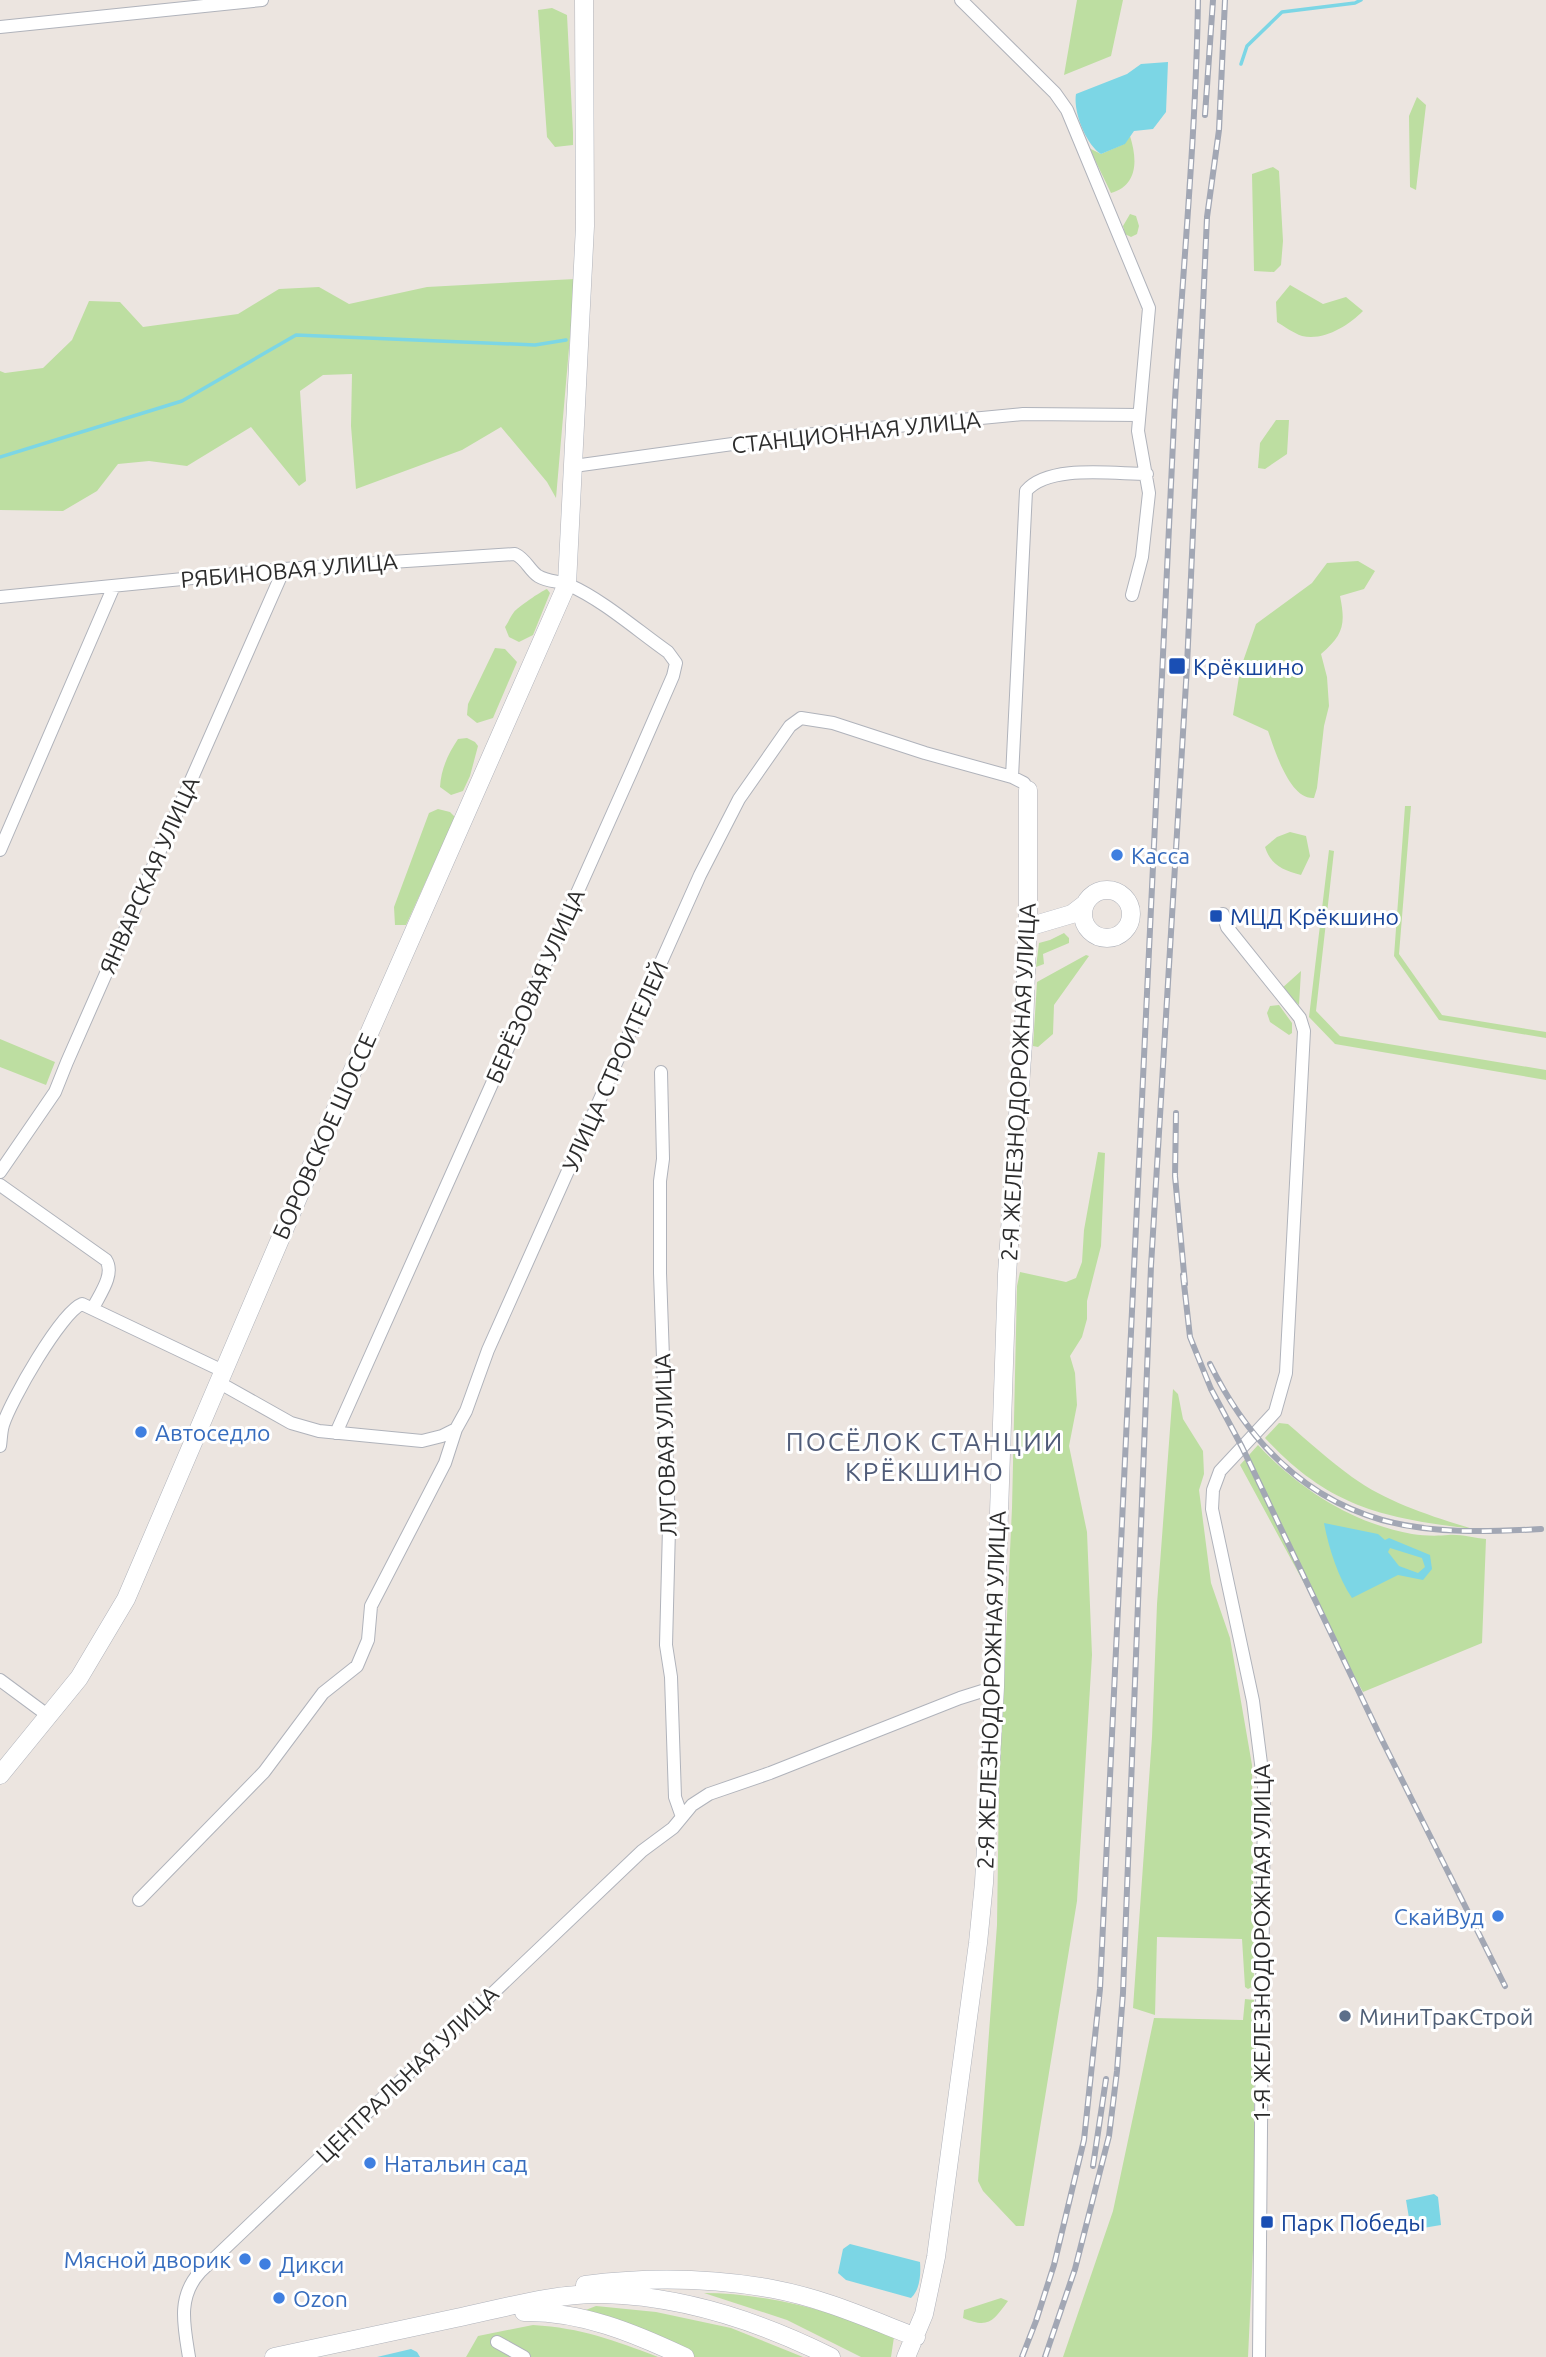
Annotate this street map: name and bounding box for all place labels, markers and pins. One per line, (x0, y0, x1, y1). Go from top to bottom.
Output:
place label: Крёкшино (1193, 654, 1304, 679)
marker: Крёкшино (1167, 656, 1187, 676)
place label: Касса (1131, 843, 1190, 868)
marker: Касса (1109, 847, 1125, 863)
place label: МЦД Крёкшино (1230, 904, 1399, 929)
marker: МЦД Крёкшино (1208, 908, 1224, 924)
place label: Автоседло (155, 1420, 271, 1445)
marker: Автоседло (133, 1424, 149, 1440)
place label: СкайВуд (1394, 1904, 1484, 1929)
marker: СкайВуд (1490, 1908, 1506, 1924)
place label: МиниТракСтрой (1359, 2004, 1533, 2029)
marker: МиниТракСтрой (1337, 2008, 1353, 2024)
place label: Натальин сад (384, 2151, 528, 2176)
marker: Натальин сад (362, 2155, 378, 2171)
place label: Парк Победы (1281, 2210, 1425, 2235)
marker: Парк Победы (1259, 2214, 1275, 2230)
place label: Мясной дворик (64, 2247, 231, 2272)
marker: Мясной дворик (237, 2251, 253, 2267)
place label: Дикси (279, 2252, 344, 2277)
marker: Дикси (257, 2256, 273, 2272)
place label: Ozon (293, 2286, 348, 2311)
marker: Ozon (271, 2290, 287, 2306)

